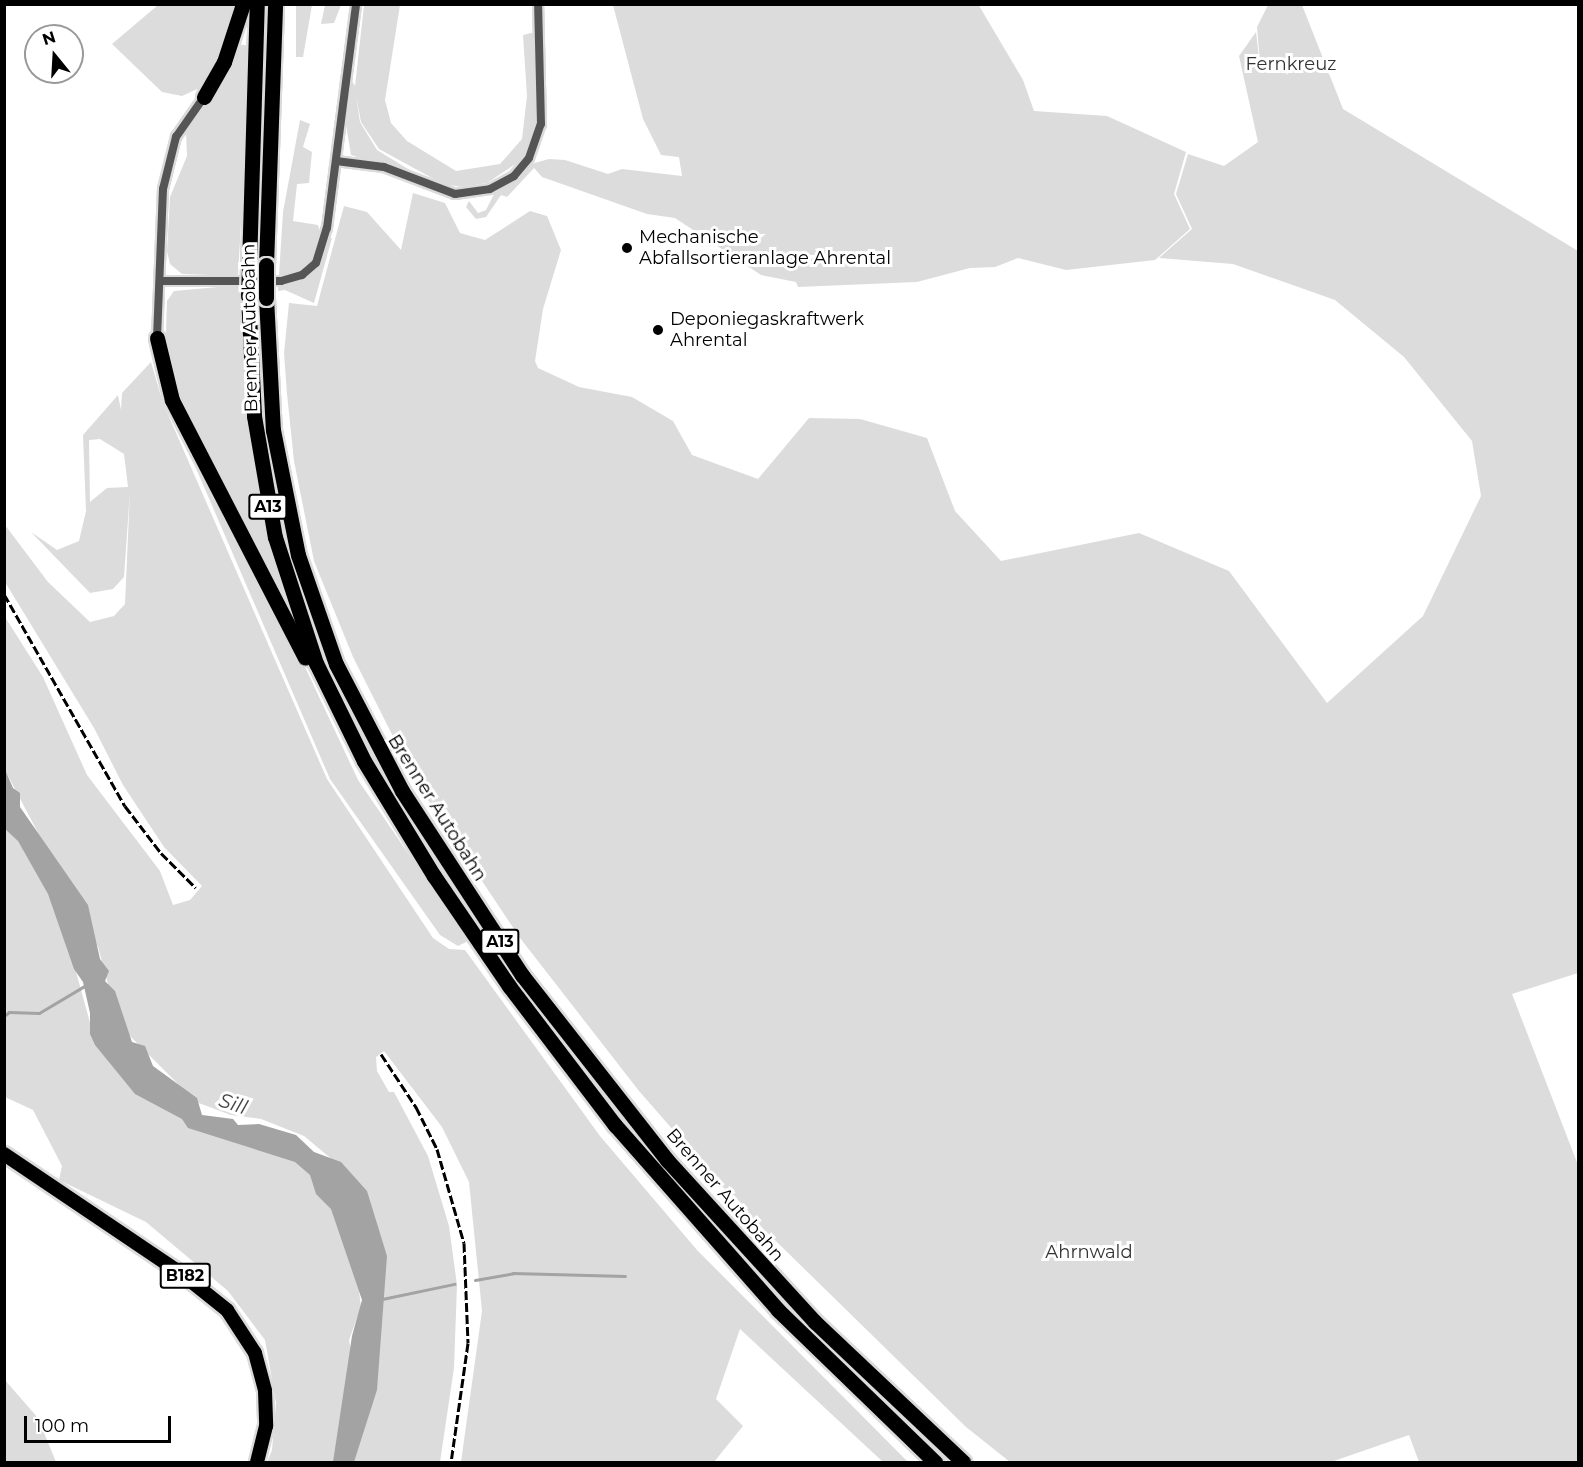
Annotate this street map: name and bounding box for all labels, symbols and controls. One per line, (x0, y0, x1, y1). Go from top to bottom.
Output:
north arrow (24, 24, 84, 84)
text: N (40, 27, 58, 49)
park label: Fernkreuz (1246, 53, 1336, 75)
place label: Mechanische Abfallsortieranlage Ahrental (639, 227, 891, 270)
marker: Mechanische Abfallsortieranlage Ahrental (620, 241, 634, 255)
street label: Brenner Autobahn (238, 243, 262, 413)
place label: Deponiegaskraftwerk Ahrental (670, 309, 864, 352)
marker: Deponiegaskraftwerk Ahrental (651, 323, 665, 337)
road number: A13 (247, 494, 289, 520)
street label: Brenner Autobahn (383, 731, 491, 885)
road number: A13 (479, 929, 521, 955)
water label: Sill (216, 1088, 250, 1120)
street label: Brenner Autobahn (661, 1124, 789, 1266)
park label: Ahrnwald (1045, 1241, 1133, 1263)
road number: B182 (160, 1263, 210, 1289)
scale bar (27, 1404, 174, 1442)
text: 100 m (35, 1415, 89, 1437)

